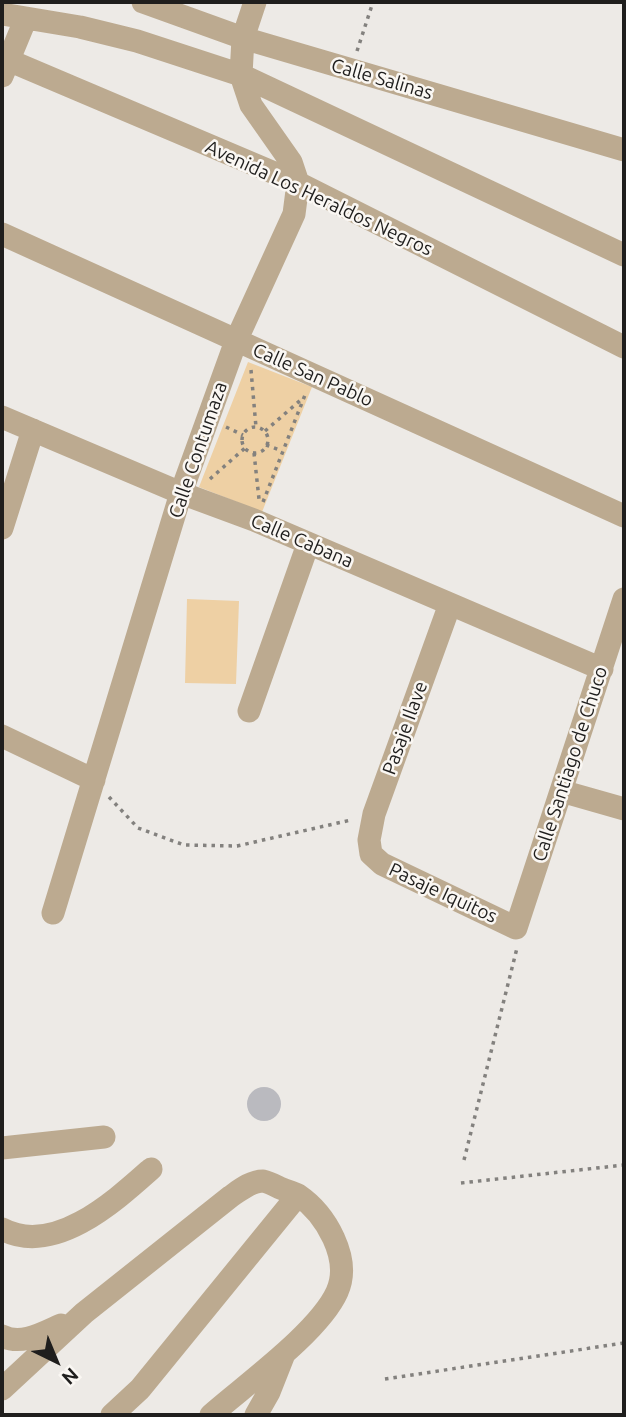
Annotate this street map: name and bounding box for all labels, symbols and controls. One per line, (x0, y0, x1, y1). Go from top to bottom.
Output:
street label: Calle Salinas (329, 54, 435, 104)
street label: Avenida Los Heraldos Negros (202, 135, 436, 261)
street label: Calle San Pablo (249, 338, 377, 412)
street label: Calle Contumaza (164, 379, 232, 521)
street label: Calle Cabana (247, 509, 357, 573)
street label: Calle Santiago de Chuco (528, 663, 612, 865)
street label: Pasaje Ilave (378, 678, 432, 778)
street label: Pasaje Iquitos (385, 858, 501, 928)
north arrow (21, 1326, 91, 1396)
text: N (58, 1363, 83, 1389)

